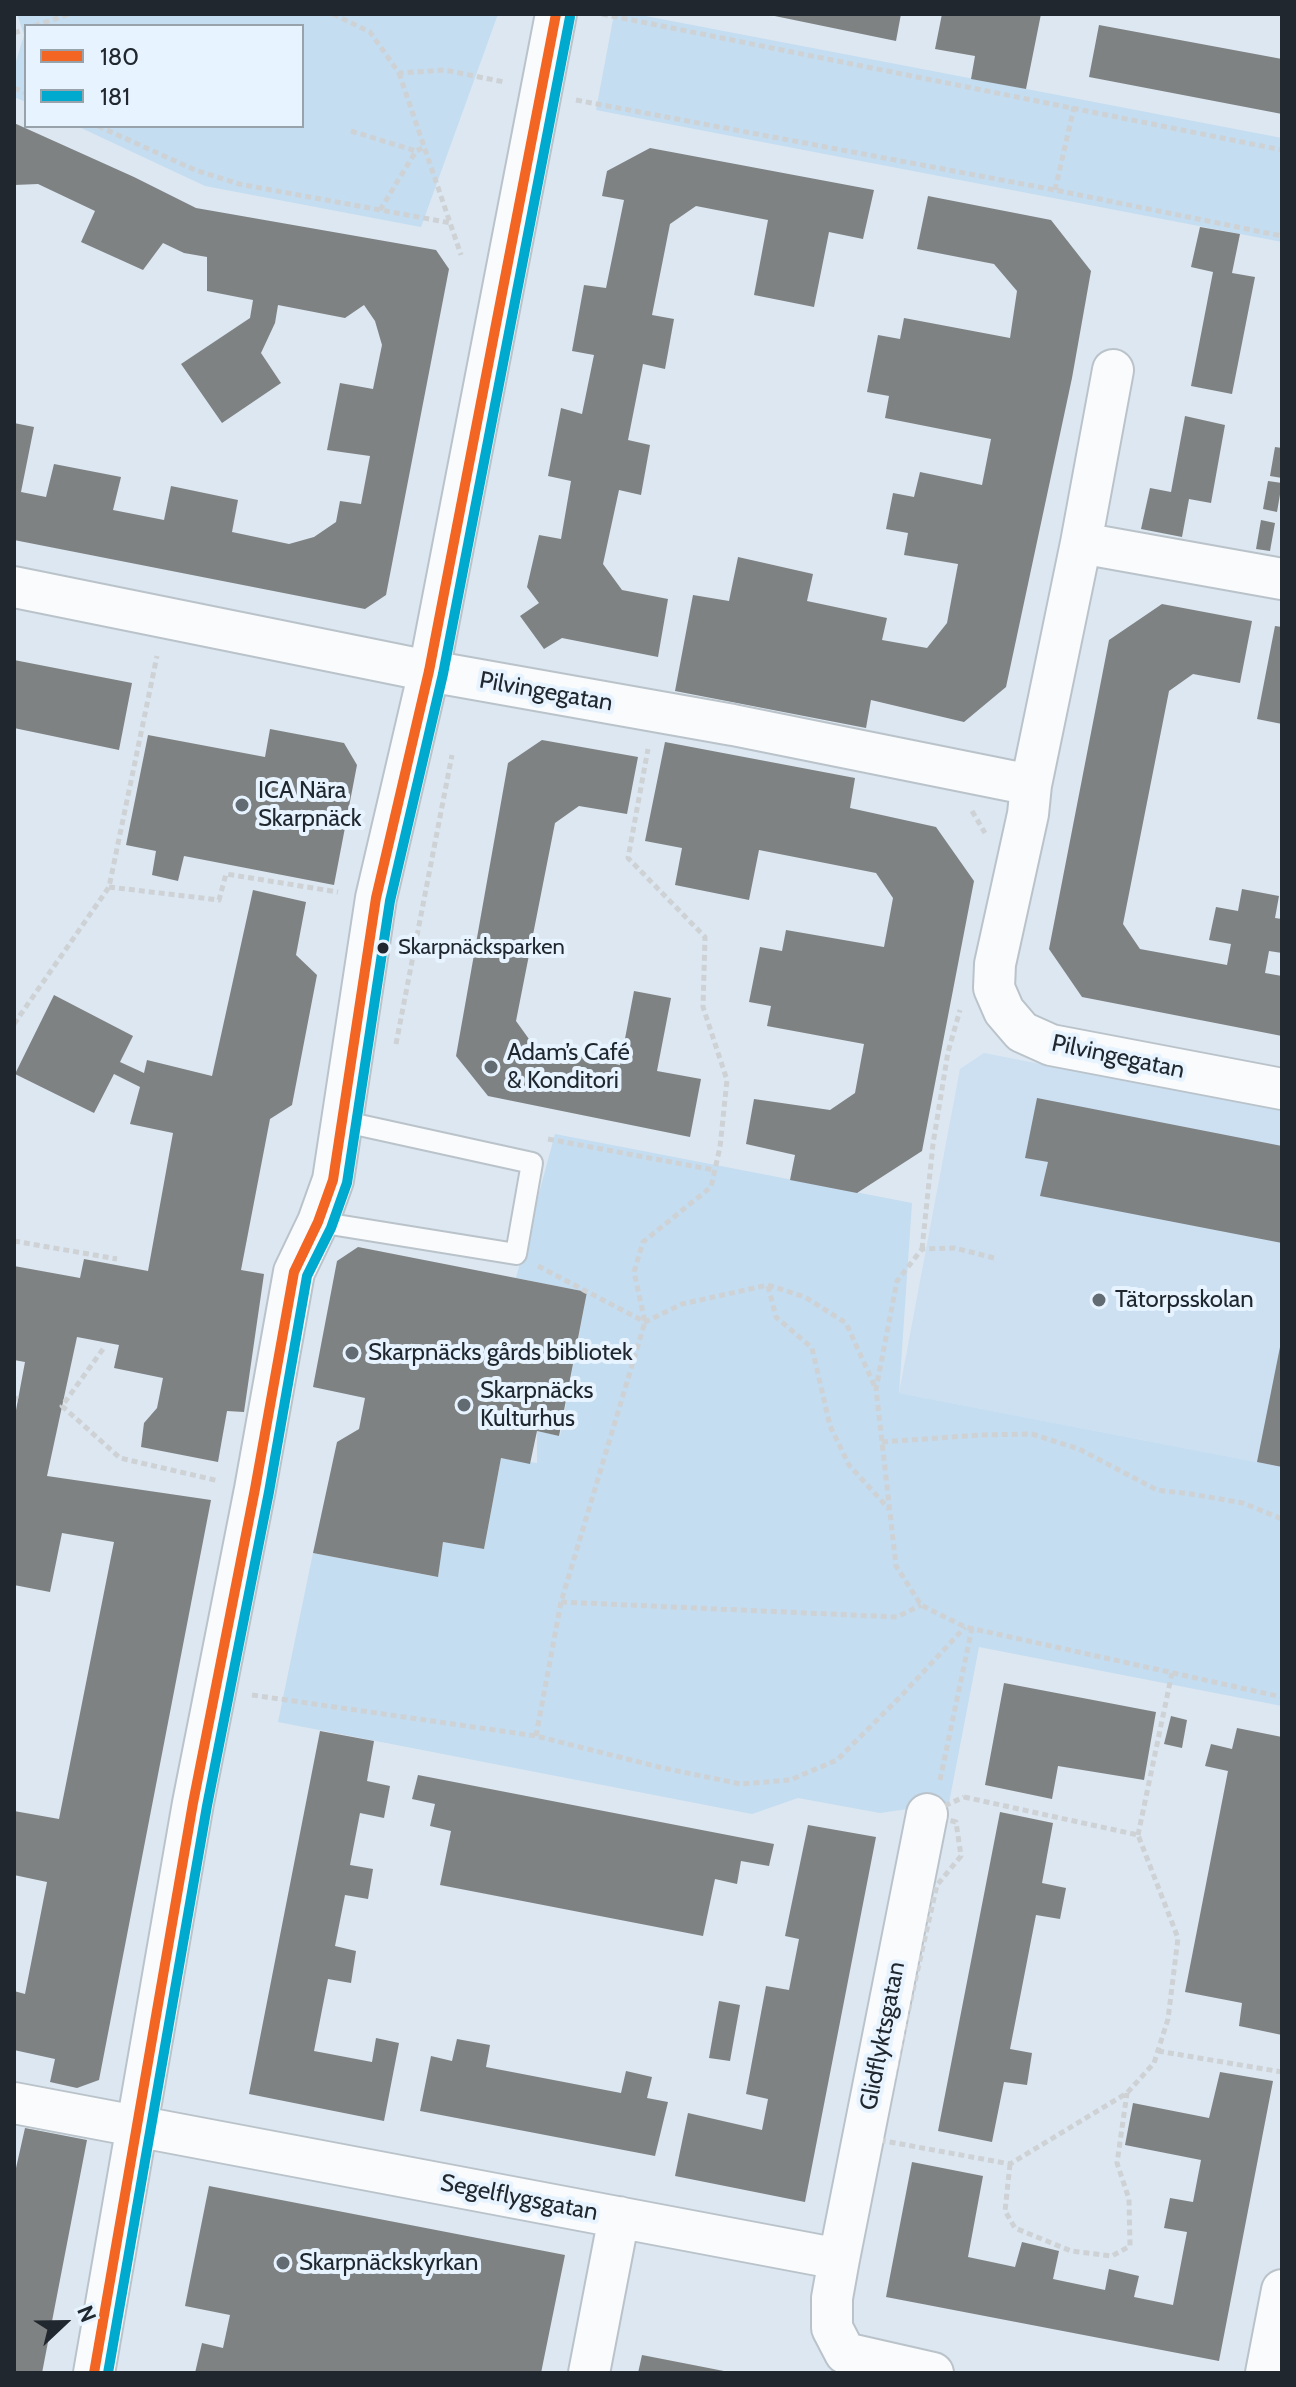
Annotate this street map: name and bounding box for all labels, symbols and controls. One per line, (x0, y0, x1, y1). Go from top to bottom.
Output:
legend (24, 24, 304, 128)
text: 180 (100, 42, 139, 71)
text: 181 (100, 82, 130, 111)
street label: Pilvingegatan (477, 666, 615, 718)
place label: ICA Nära Skarpnäck (258, 777, 362, 833)
marker: ICA Nära Skarpnäck (233, 796, 251, 814)
place label: Skarpnäcksparken (398, 935, 565, 961)
marker: Skarpnäcksparken (375, 940, 391, 956)
street label: Pilvingegatan (1049, 1029, 1187, 1085)
place label: Adam’s Café & Konditori (507, 1039, 630, 1095)
marker: Adam’s Café & Konditori (482, 1058, 500, 1076)
place label: Tätorpsskolan (1115, 1286, 1254, 1314)
marker: Tätorpsskolan (1090, 1291, 1108, 1309)
place label: Skarpnäcks gårds bibliotek (368, 1339, 633, 1367)
marker: Skarpnäcks gårds bibliotek (343, 1344, 361, 1362)
place label: Skarpnäcks Kulturhus (480, 1377, 593, 1433)
marker: Skarpnäcks Kulturhus (455, 1396, 473, 1414)
street label: Glidflyktsgatan (854, 1959, 912, 2113)
street label: Segelflygsgatan (438, 2169, 600, 2227)
place label: Skarpnäckskyrkan (299, 2249, 479, 2277)
marker: Skarpnäckskyrkan (274, 2254, 292, 2272)
north arrow (24, 2283, 104, 2363)
text: N (71, 2302, 102, 2326)

